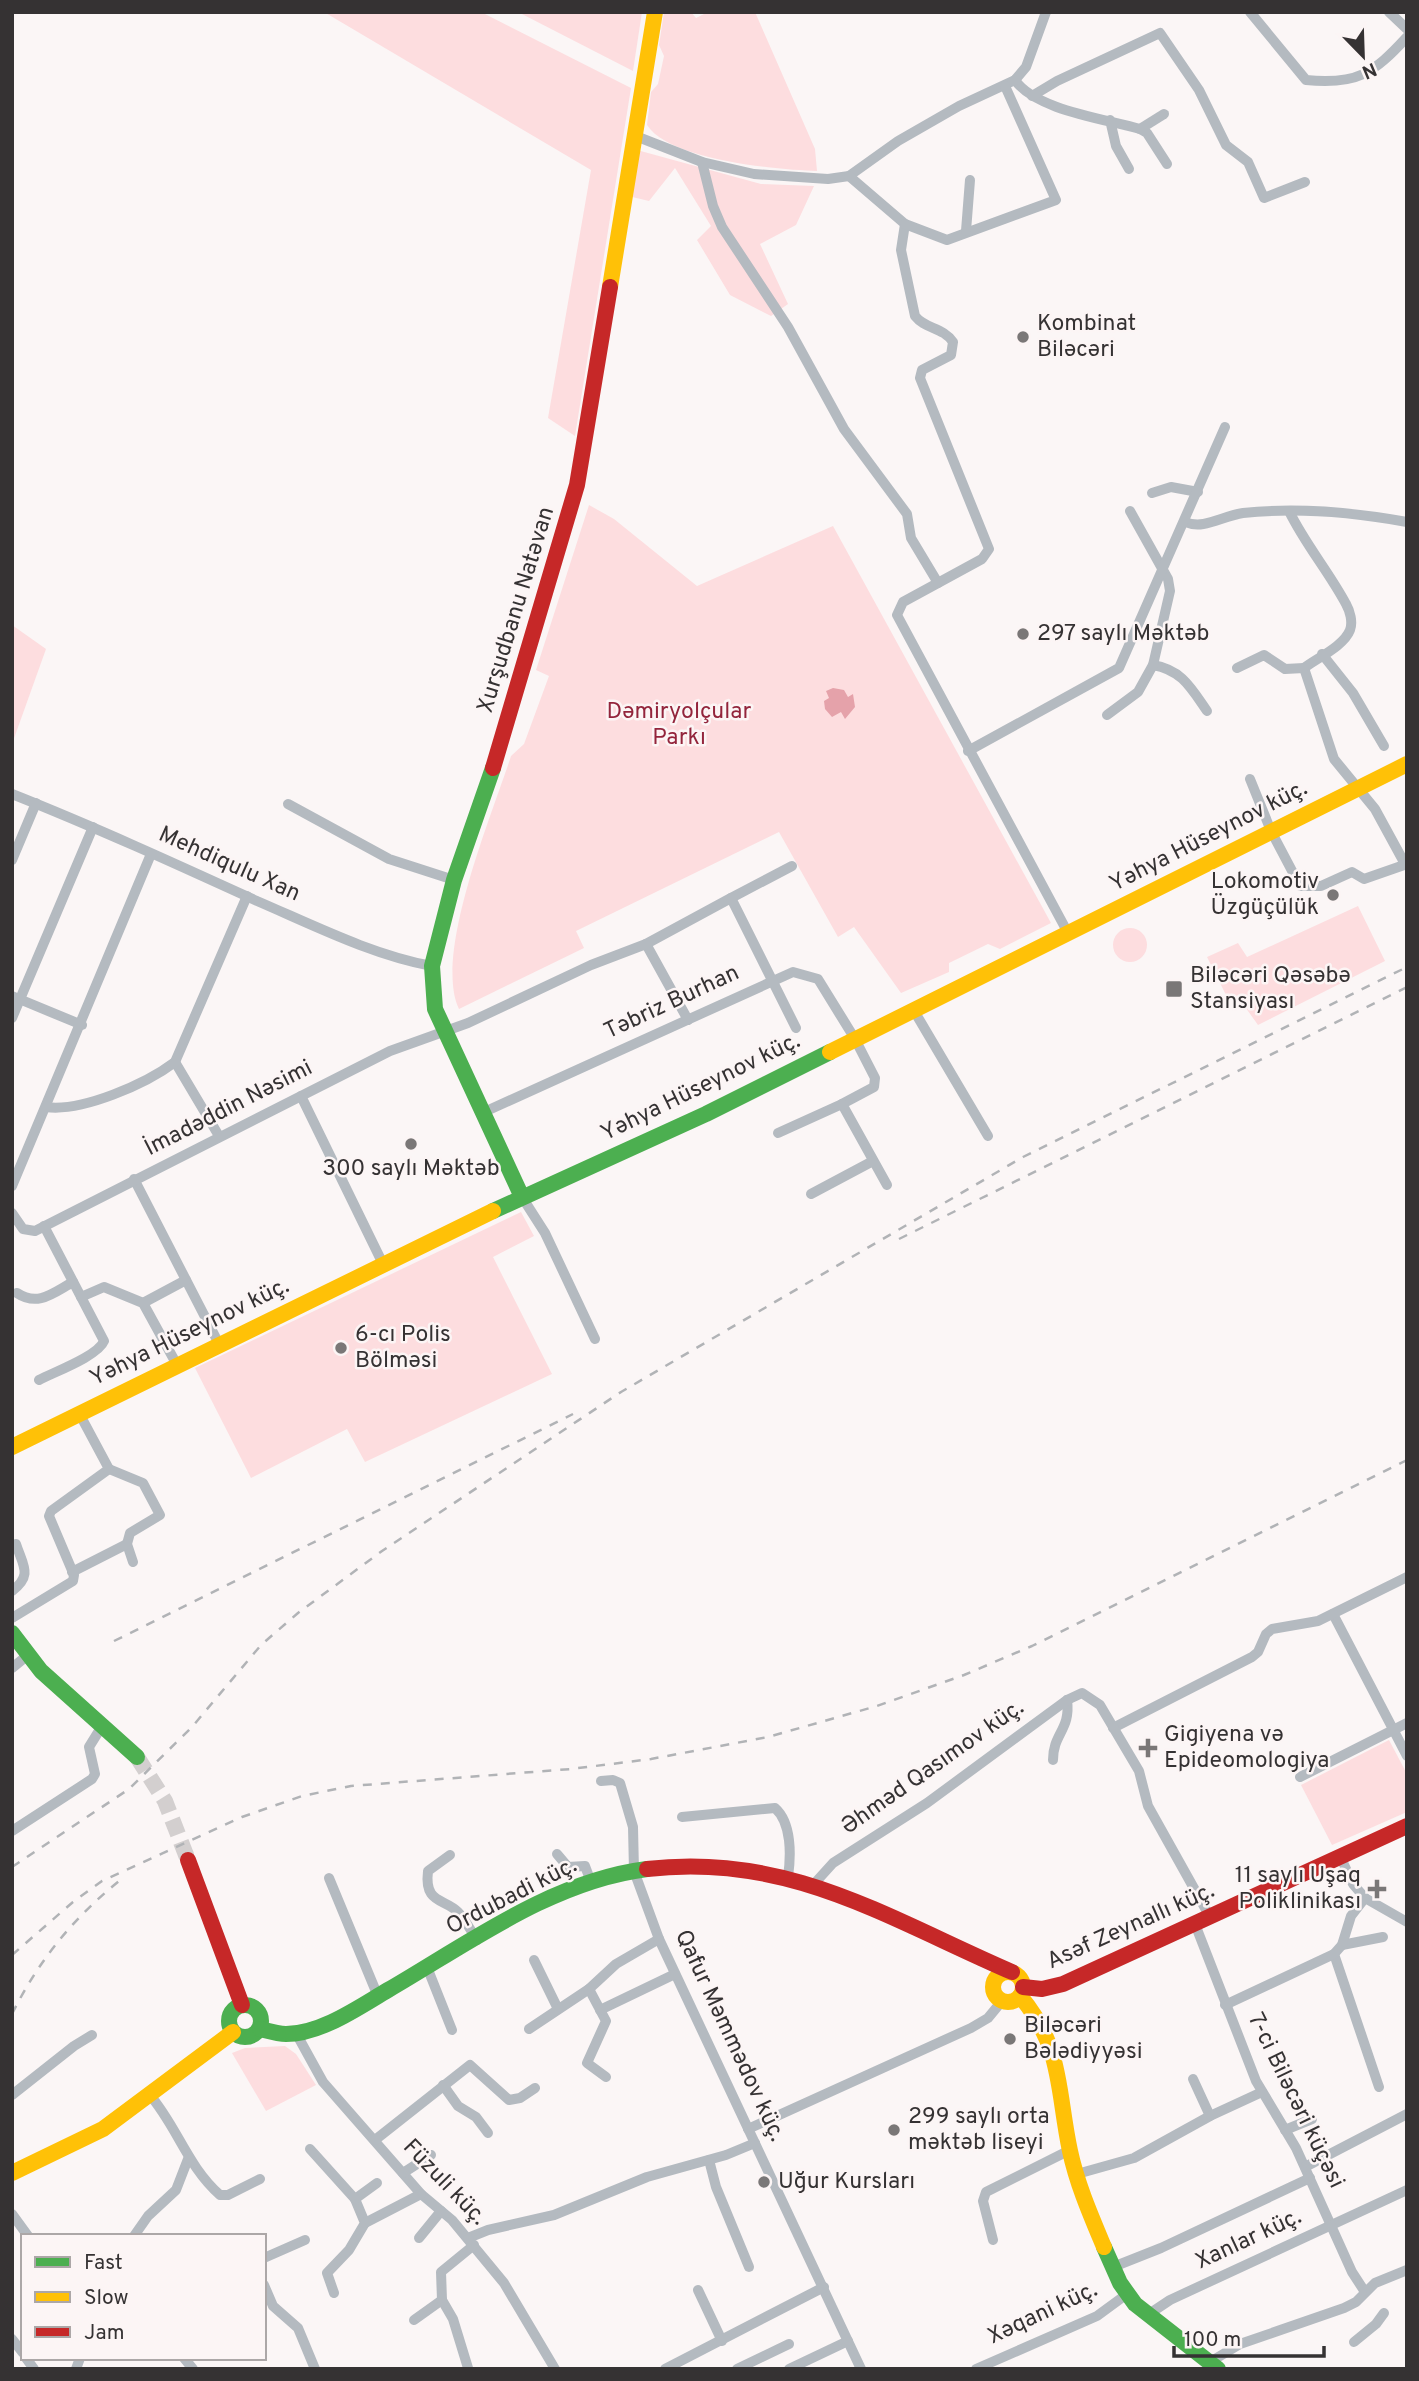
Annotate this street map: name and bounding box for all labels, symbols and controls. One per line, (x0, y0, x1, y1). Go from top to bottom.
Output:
north arrow (1328, 21, 1398, 91)
text: N (1358, 56, 1380, 84)
place label: Kombinat Biləcəri (1037, 310, 1136, 365)
marker: Kombinat Biləcəri (1015, 329, 1031, 345)
street label: Xurşudbanu Natəvan (472, 503, 562, 717)
place label: 297 saylı Məktəb (1037, 620, 1210, 649)
marker: 297 saylı Məktəb (1015, 626, 1031, 642)
park label: Dəmiryolçular Parkı (606, 698, 752, 753)
street label: Yəhya Hüseynov küç. (1105, 775, 1313, 899)
street label: Mehdiqulu Xan (154, 821, 304, 909)
place label: Lokomotiv Üzgüçülük (1210, 868, 1319, 923)
marker: Lokomotiv Üzgüçülük (1325, 887, 1341, 903)
street label: Təbriz Burhan (600, 959, 744, 1047)
place label: Biləcəri Qəsəbə Stansiyası (1190, 962, 1351, 1017)
marker: Biləcəri Qəsəbə Stansiyası (1164, 979, 1184, 999)
street label: Yəhya Hüseynov küç. (597, 1027, 805, 1149)
street label: İmadəddin Nəsimi (140, 1053, 318, 1164)
marker: 300 saylı Məktəb (403, 1136, 419, 1152)
place label: 300 saylı Məktəb (322, 1155, 500, 1184)
street label: Yəhya Hüseynov küç. (86, 1272, 294, 1394)
place label: 6-cı Polis Bölməsi (355, 1321, 451, 1376)
marker: 6-cı Polis Bölməsi (333, 1340, 349, 1356)
street label: Əhməd Qasımov küç. (836, 1694, 1030, 1842)
place label: Gigiyena və Epideomologiya (1164, 1721, 1329, 1776)
marker: Gigiyena və Epideomologiya (1138, 1738, 1158, 1758)
street label: Ordubadi küç. (442, 1852, 582, 1942)
place label: 11 saylı Uşaq Poliklinikası (1235, 1862, 1361, 1917)
street label: Asəf Zeynallı küç. (1042, 1877, 1220, 1977)
marker: 11 saylı Uşaq Poliklinikası (1367, 1879, 1387, 1899)
street label: Qafur Məmmədov küç. (667, 1926, 791, 2146)
street label: 7-ci Biləcəri küçəsi (1240, 2009, 1350, 2193)
place label: Biləcəri Bələdiyyəsi (1024, 2012, 1143, 2067)
marker: Biləcəri Bələdiyyəsi (1002, 2031, 1018, 2047)
place label: 299 saylı orta məktəb liseyi (908, 2103, 1050, 2158)
marker: 299 saylı orta məktəb liseyi (886, 2122, 902, 2138)
street label: Füzuli küç. (396, 2134, 492, 2232)
place label: Uğur Kursları (778, 2168, 915, 2197)
marker: Uğur Kursları (756, 2174, 772, 2190)
street label: Xanlar küç. (1191, 2203, 1307, 2277)
legend (21, 2234, 266, 2360)
text: Fast (84, 2250, 123, 2277)
street label: Xəqani küç. (983, 2276, 1103, 2352)
text: Slow (84, 2285, 129, 2312)
scale bar (1174, 2314, 1324, 2358)
text: Jam (84, 2320, 125, 2347)
text: 100 m (1184, 2327, 1241, 2354)

